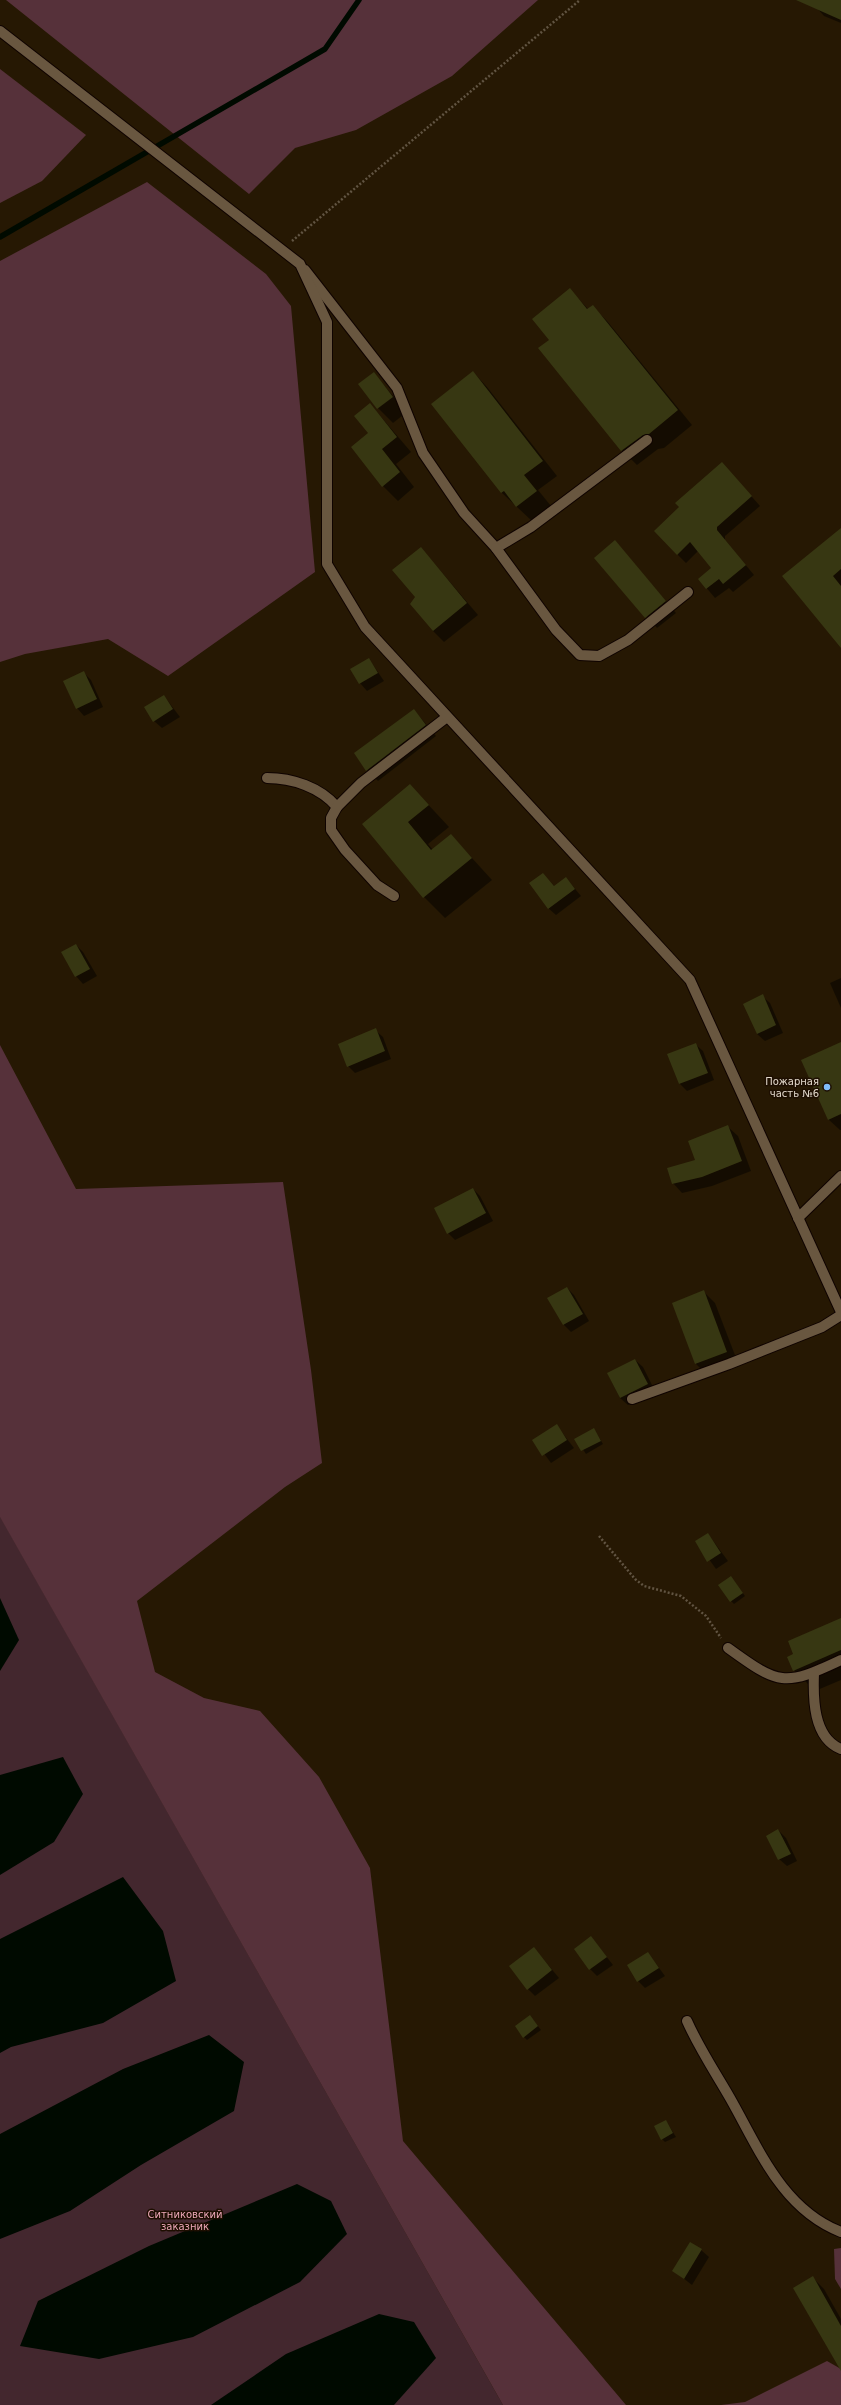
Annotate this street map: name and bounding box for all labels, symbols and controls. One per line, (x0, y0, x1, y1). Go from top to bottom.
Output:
place label: Пожарная часть №6 (765, 1076, 819, 1099)
marker: Пожарная часть №6 (822, 1082, 832, 1092)
park label: Ситниковский заказник (148, 2209, 222, 2232)

